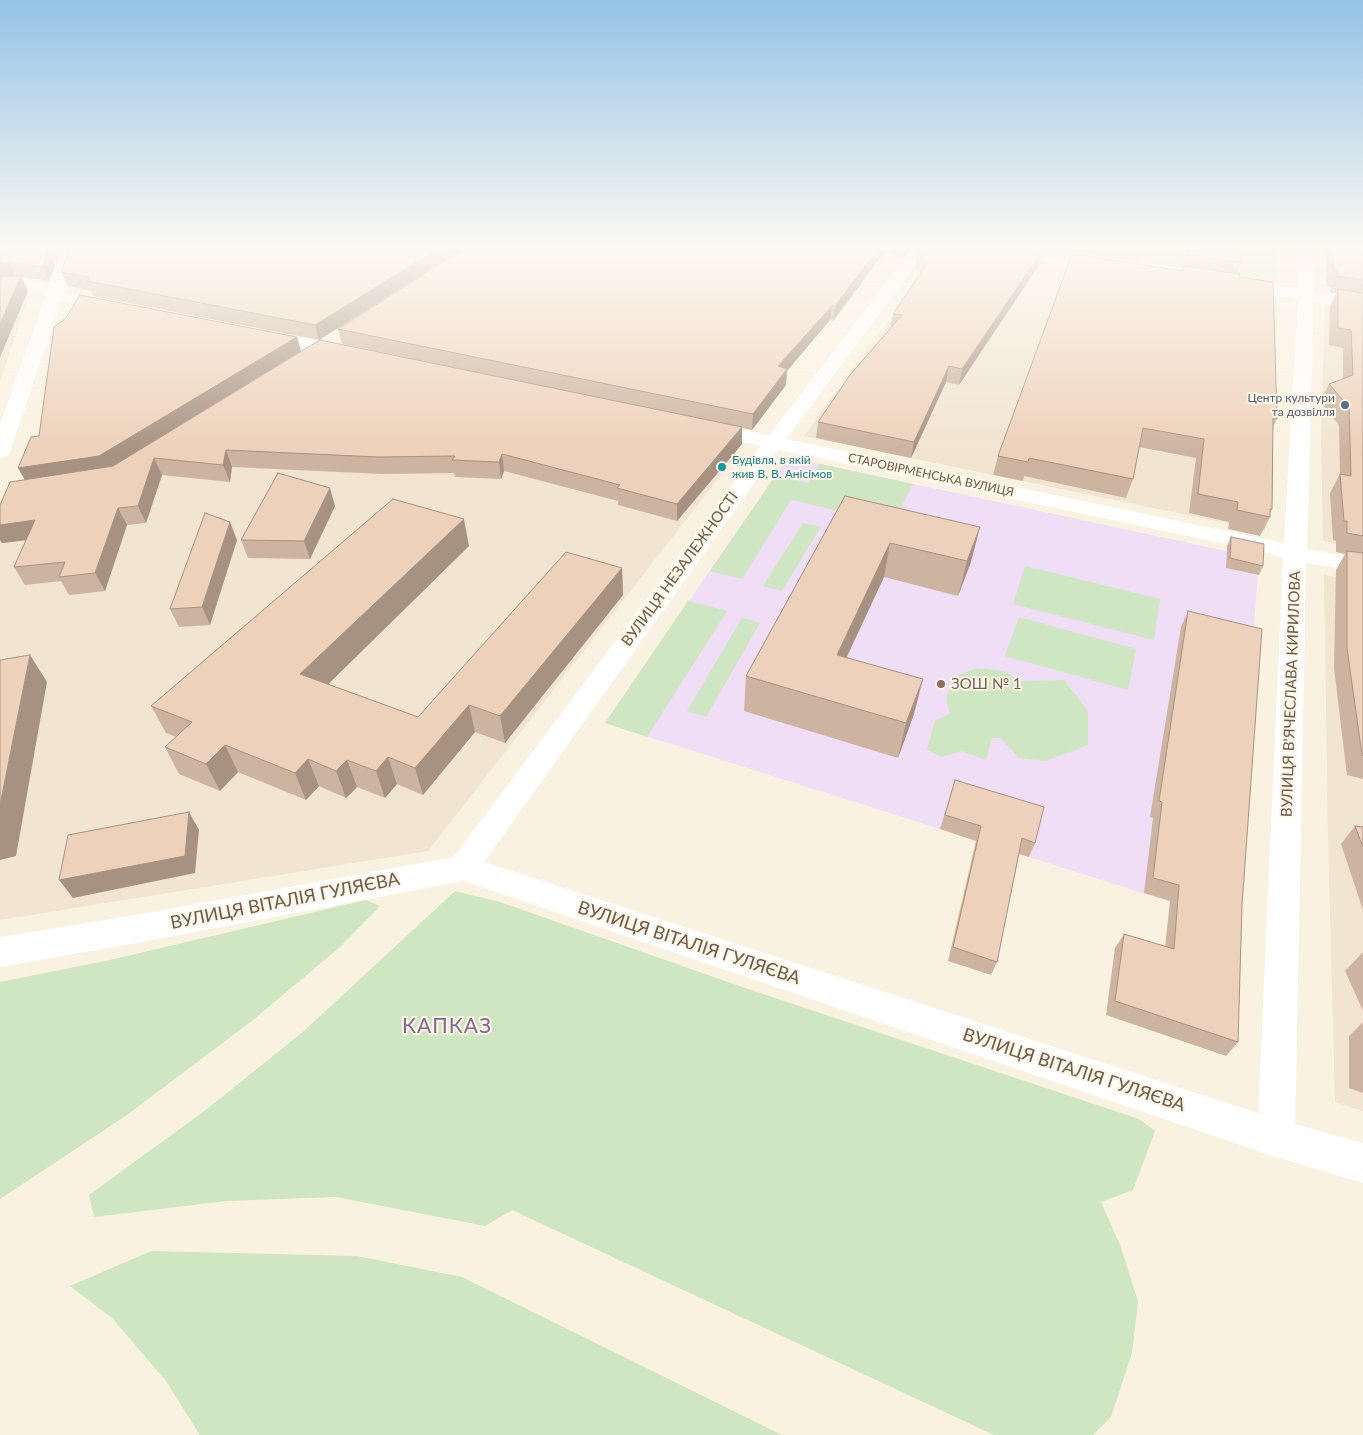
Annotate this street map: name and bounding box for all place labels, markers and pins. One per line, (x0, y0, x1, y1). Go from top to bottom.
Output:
place label: Центр культури та дозвілля (1247, 391, 1335, 419)
marker: Центр культури та дозвілля (1339, 399, 1351, 411)
place label: Будівля, в якій жив В. В. Анісімов (732, 453, 832, 481)
marker: Будівля, в якій жив В. В. Анісімов (716, 461, 728, 473)
place label: ЗОШ № 1 (951, 675, 1022, 693)
marker: ЗОШ № 1 (935, 678, 947, 690)

